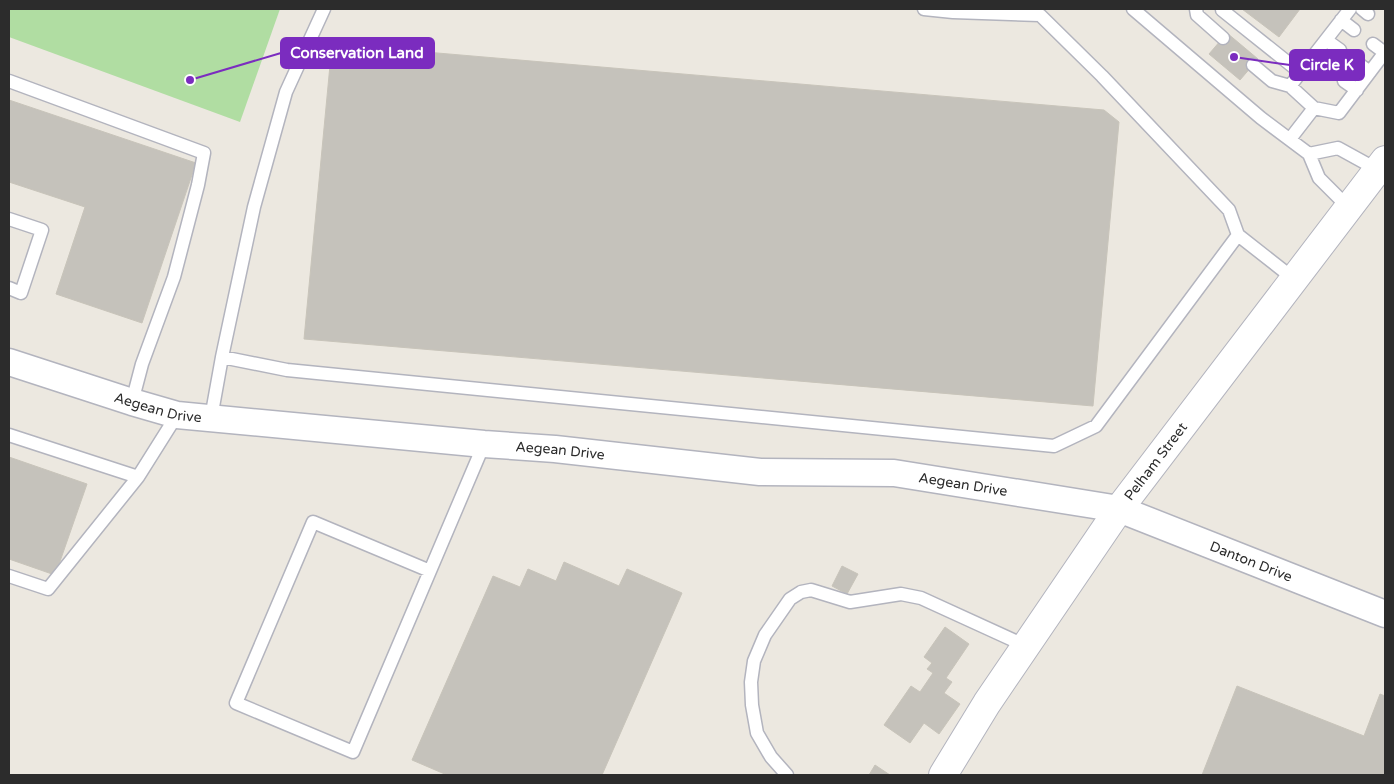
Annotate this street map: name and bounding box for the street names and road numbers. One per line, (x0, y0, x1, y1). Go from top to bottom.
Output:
street label: Aegean Drive (112, 389, 202, 426)
street label: Pelham Street (1121, 419, 1191, 504)
street label: Aegean Drive (515, 438, 606, 464)
street label: Aegean Drive (917, 469, 1009, 500)
street label: Danton Drive (1207, 538, 1295, 586)

